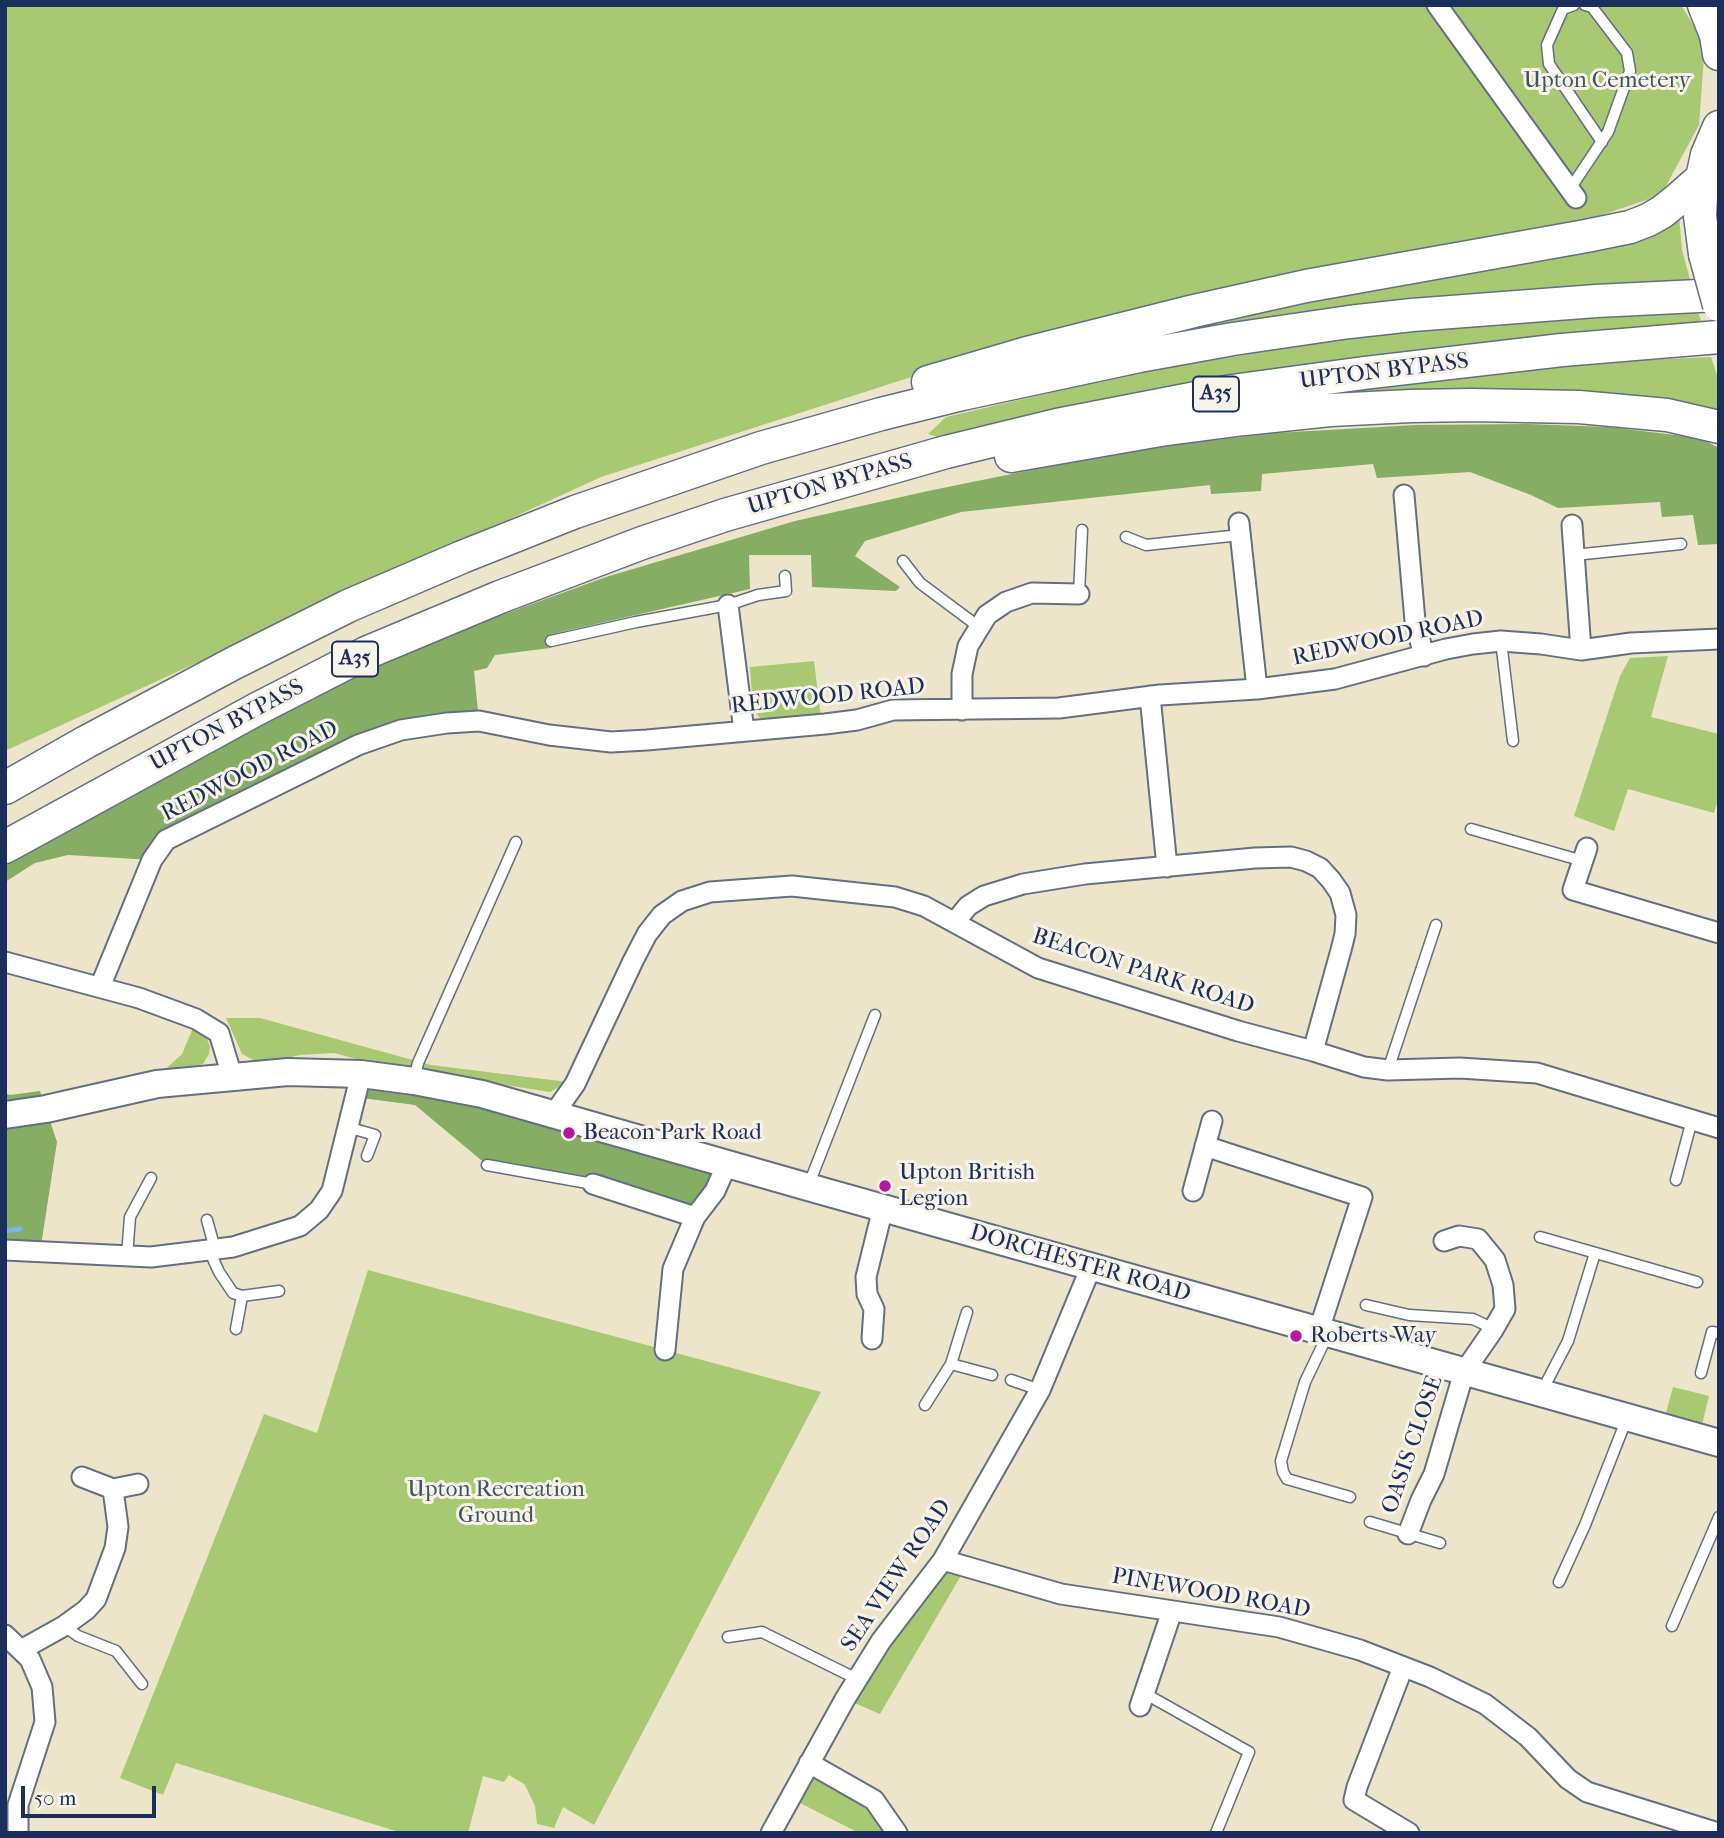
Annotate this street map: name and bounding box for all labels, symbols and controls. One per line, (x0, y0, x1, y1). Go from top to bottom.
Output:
park label: Upton Cemetery (1523, 67, 1691, 95)
street label: UPTON BYPASS (1298, 348, 1470, 396)
road number: A35 (1193, 376, 1239, 412)
street label: UPTON BYPASS (744, 448, 916, 522)
street label: REDWOOD ROAD (1290, 605, 1486, 673)
road number: A35 (332, 642, 378, 676)
street label: REDWOOD ROAD (730, 673, 926, 721)
street label: UPTON BYPASS (145, 674, 309, 778)
street label: REDWOOD ROAD (157, 716, 343, 828)
street label: BEACON PARK ROAD (1029, 923, 1257, 1021)
place label: Beacon Park Road (583, 1119, 762, 1147)
marker: Beacon Park Road (561, 1125, 577, 1141)
place label: Upton British Legion (899, 1159, 1035, 1213)
marker: Upton British Legion (877, 1178, 893, 1194)
street label: DORCHESTER ROAD (966, 1219, 1194, 1309)
place label: Roberts Way (1310, 1322, 1436, 1350)
marker: Roberts Way (1288, 1328, 1304, 1344)
street label: OASIS CLOSE (1377, 1372, 1449, 1518)
park label: Upton Recreation Ground (407, 1476, 585, 1530)
street label: SEA VIEW ROAD (836, 1495, 958, 1657)
street label: PINEWOOD ROAD (1110, 1563, 1312, 1625)
scale bar (24, 1772, 159, 1816)
text: 50 m (34, 1786, 77, 1810)

